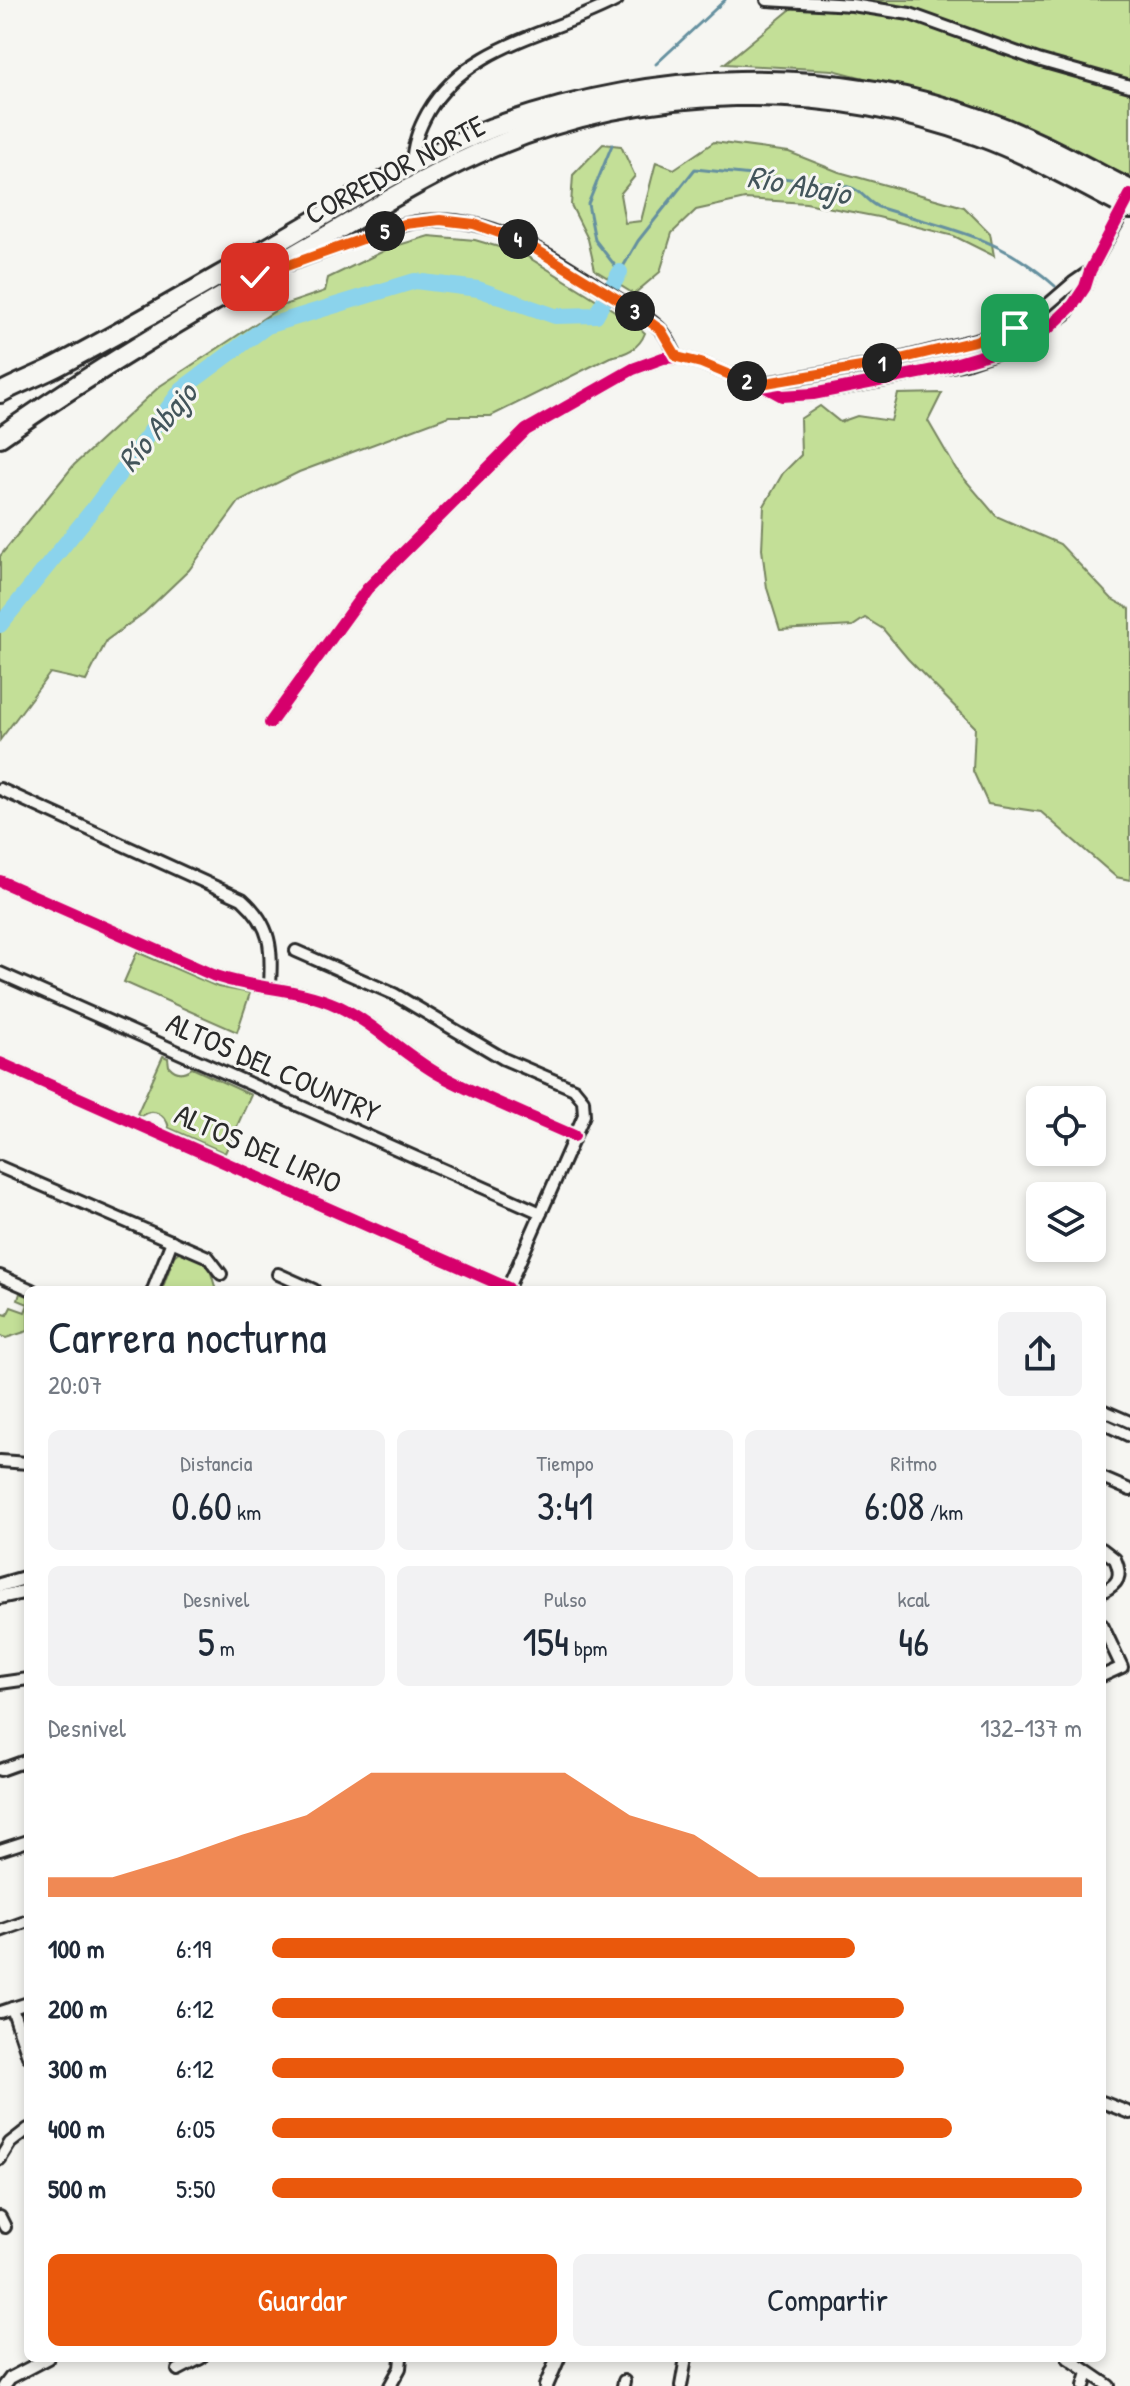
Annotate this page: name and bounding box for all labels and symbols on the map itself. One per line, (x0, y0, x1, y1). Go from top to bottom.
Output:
street label: CORREDOR NORTE (297, 105, 492, 233)
water label: Río Abajo (744, 154, 856, 215)
pin: 5 (365, 211, 405, 251)
pin: 4 (498, 219, 538, 259)
pin (221, 243, 289, 311)
pin: 3 (615, 291, 655, 331)
pin (981, 294, 1049, 362)
pin: 1 (862, 343, 902, 383)
pin: 2 (727, 361, 767, 401)
water label: Río Abajo (107, 372, 208, 480)
street label: ALTOS DEL COUNTRY (161, 1002, 386, 1132)
street label: ALTOS DEL LIRIO (169, 1094, 348, 1203)

